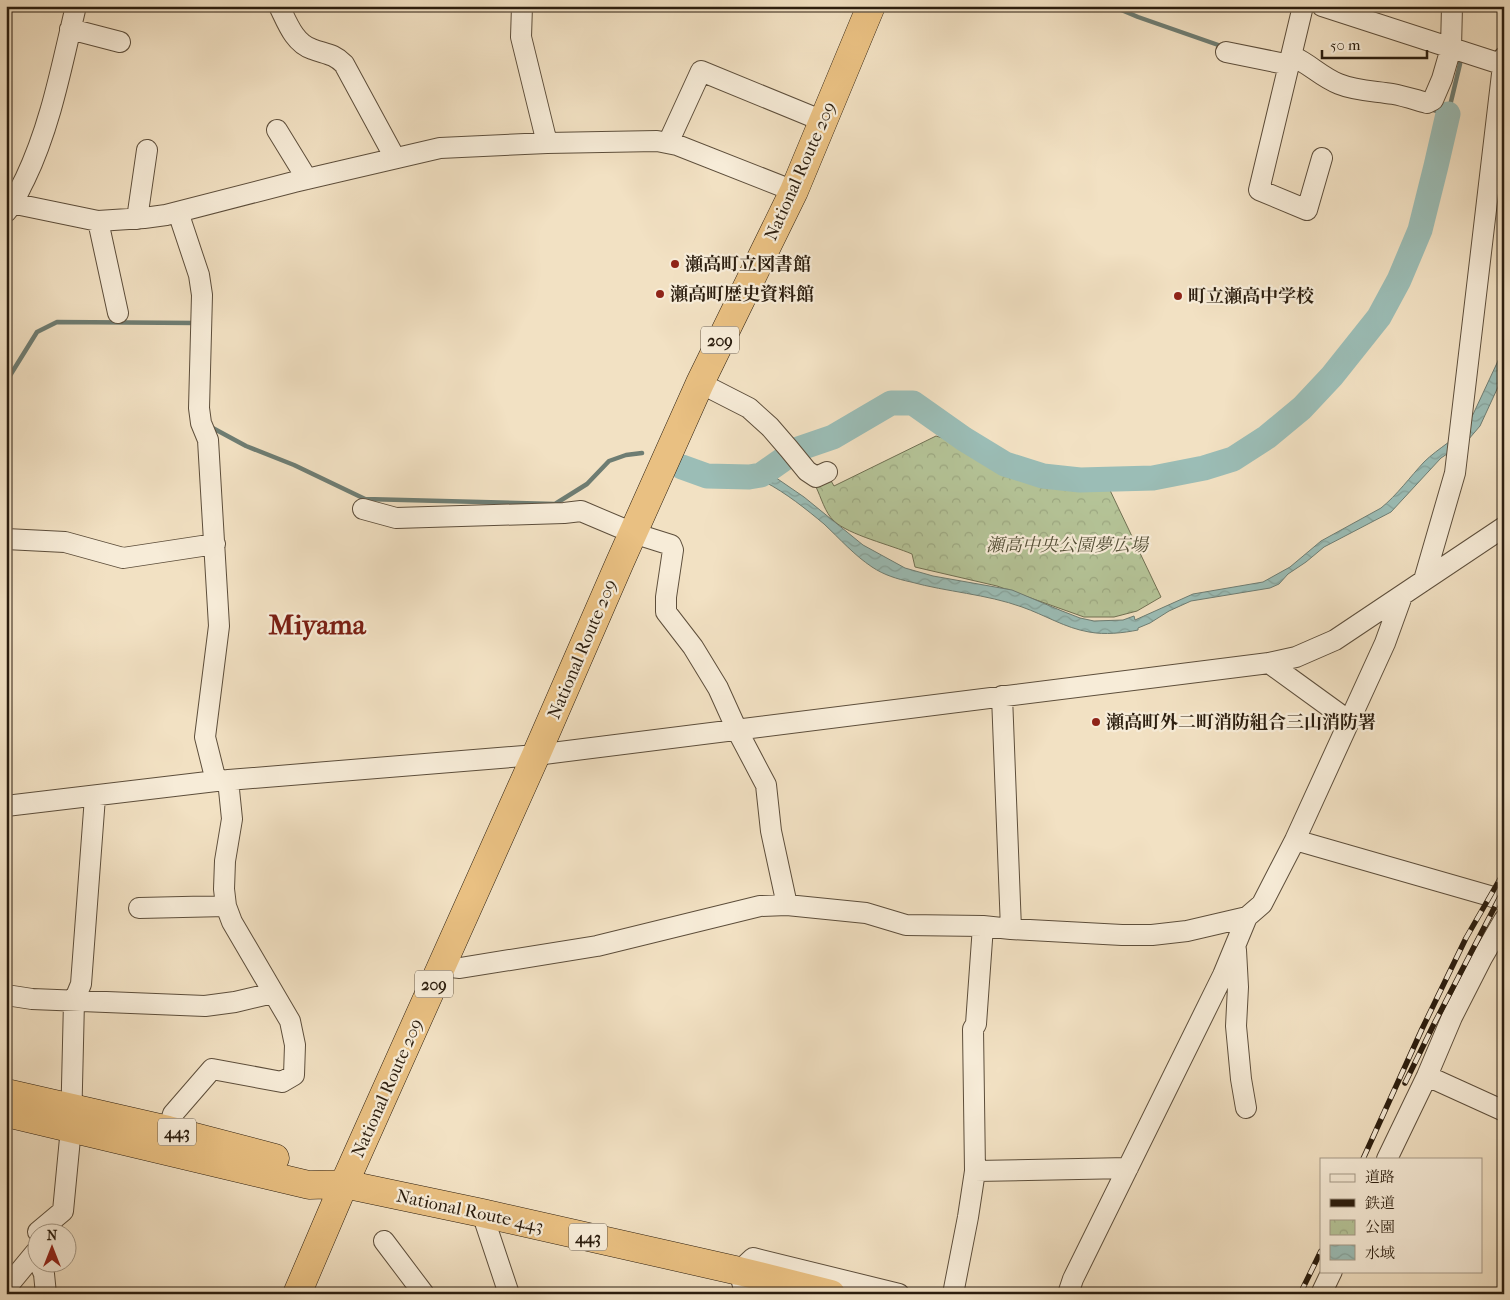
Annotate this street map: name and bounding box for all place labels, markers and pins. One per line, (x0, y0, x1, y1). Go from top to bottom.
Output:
place label: 瀬高町立図書館 (685, 254, 811, 275)
marker: 瀬高町立図書館 (669, 258, 681, 270)
place label: 瀬高町歴史資料館 (670, 284, 814, 305)
place label: 町立瀬高中学校 (1188, 286, 1314, 307)
marker: 瀬高町歴史資料館 (654, 288, 666, 300)
marker: 町立瀬高中学校 (1172, 290, 1184, 302)
place label: 瀬高町外二町消防組合三山消防署 (1106, 712, 1376, 733)
marker: 瀬高町外二町消防組合三山消防署 (1090, 716, 1102, 728)

